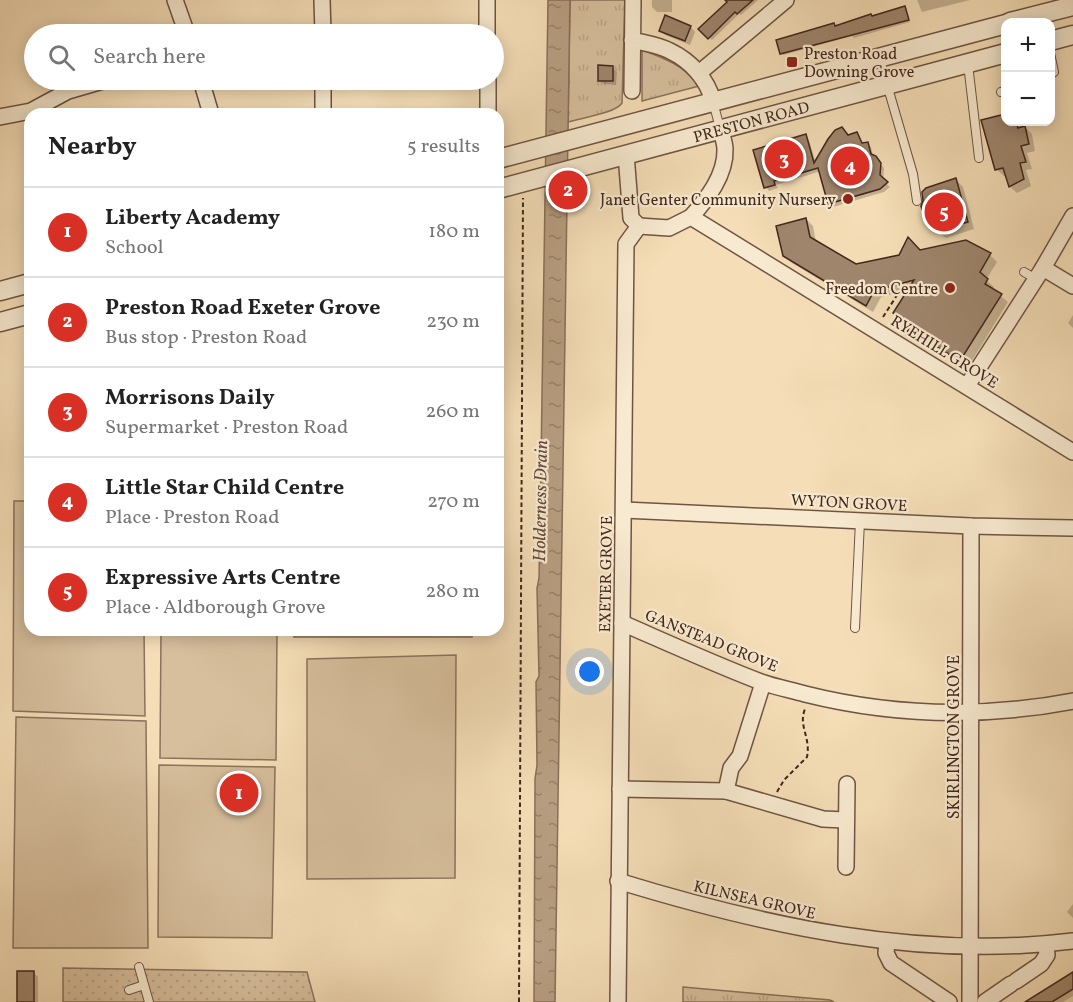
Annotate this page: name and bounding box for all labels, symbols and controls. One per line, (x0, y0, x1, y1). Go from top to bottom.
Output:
map controls (1001, 18, 1055, 126)
button: + (1001, 18, 1055, 72)
search box (24, 24, 504, 90)
icon: search (45, 41, 78, 74)
text: Search here (93, 42, 206, 73)
place label: Preston Road Downing Grove (804, 44, 914, 84)
marker: Preston Road Downing Grove (785, 55, 799, 69)
button: − (1001, 72, 1055, 126)
street label: PRESTON ROAD (691, 97, 812, 149)
text: Nearby (48, 129, 137, 165)
text: 5 results (407, 133, 480, 161)
pin: 3 (764, 136, 804, 182)
pin: 4 (830, 144, 870, 188)
pin: 2 (548, 168, 588, 213)
place label: Janet Genter Community Nursery (600, 190, 836, 212)
pin: 5 (924, 190, 964, 234)
marker: Janet Genter Community Nursery (841, 192, 855, 206)
text: Liberty Academy (105, 203, 280, 234)
text: 1 (63, 218, 72, 246)
text: 180 m (428, 218, 480, 246)
text: School (105, 234, 163, 262)
place label: Freedom Centre (825, 279, 938, 301)
marker: Freedom Centre (943, 281, 957, 295)
text: Preston Road Exeter Grove (105, 293, 380, 324)
text: 2 (62, 308, 73, 336)
text: 230 m (426, 308, 480, 336)
street label: RYEHILL GROVE (886, 311, 1002, 395)
text: Bus stop · Preston Road (105, 324, 307, 352)
text: Morrisons Daily (105, 383, 274, 414)
text: 3 (62, 398, 73, 426)
text: 260 m (425, 398, 480, 426)
text: Supermarket · Preston Road (105, 414, 348, 442)
water label: Holderness Drain (528, 440, 555, 562)
text: Little Star Child Centre (105, 473, 344, 504)
text: 4 (61, 488, 74, 516)
text: 270 m (427, 488, 480, 516)
street label: WYTON GROVE (790, 490, 908, 518)
text: Place · Preston Road (105, 504, 280, 532)
street label: EXETER GROVE (595, 515, 619, 633)
text: Expressive Arts Centre (105, 563, 341, 594)
text: 5 (63, 578, 72, 606)
text: 280 m (425, 578, 480, 606)
text: Place · Aldborough Grove (105, 594, 326, 622)
street label: GANSTEAD GROVE (641, 605, 781, 679)
street label: SKIRLINGTON GROVE (944, 655, 966, 819)
your location (575, 657, 604, 686)
pin: 1 (220, 770, 258, 816)
street label: KILNSEA GROVE (691, 876, 818, 926)

